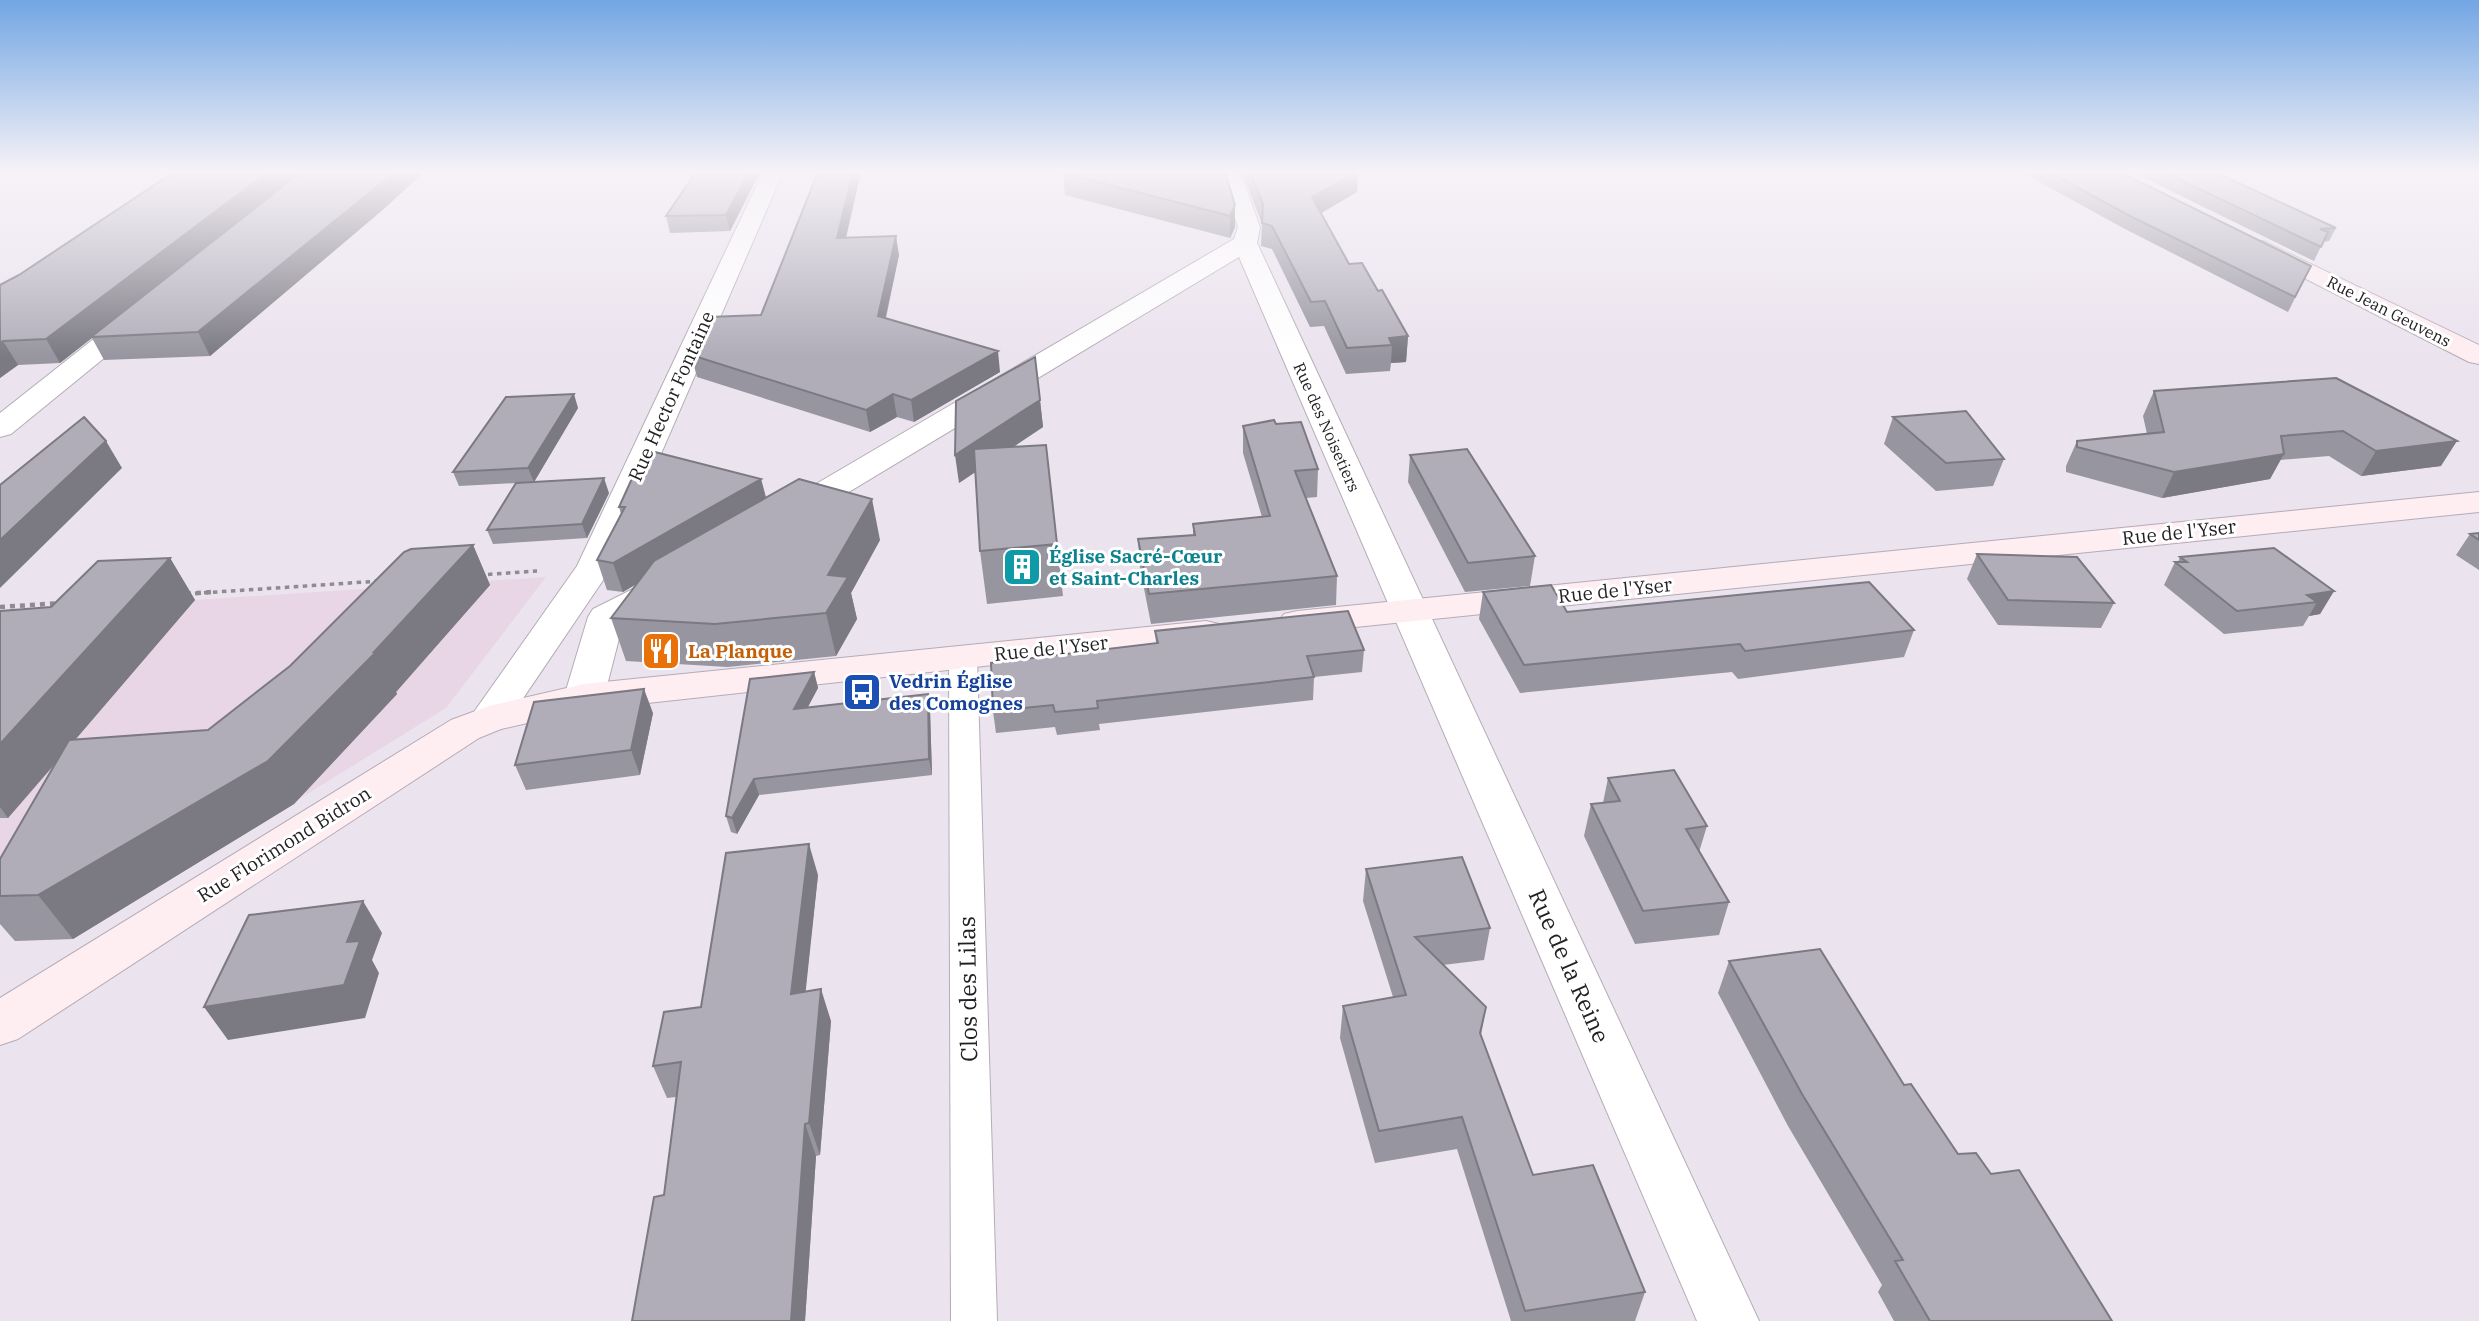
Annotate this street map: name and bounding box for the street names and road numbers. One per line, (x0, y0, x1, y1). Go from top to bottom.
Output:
street label: Rue Jean Geuvens (2324, 271, 2454, 351)
street label: Rue Hector Fontaine (623, 307, 719, 485)
street label: Rue des Noisetiers (1289, 359, 1365, 495)
street label: Rue de l'Yser (2121, 514, 2238, 550)
street label: Rue de l'Yser (1557, 572, 1674, 608)
street label: Rue de l'Yser (993, 630, 1110, 666)
street label: Rue Florimond Bidron (193, 781, 375, 907)
street label: Rue de la Reine (1523, 884, 1617, 1047)
street label: Clos des Lilas (951, 916, 983, 1062)

